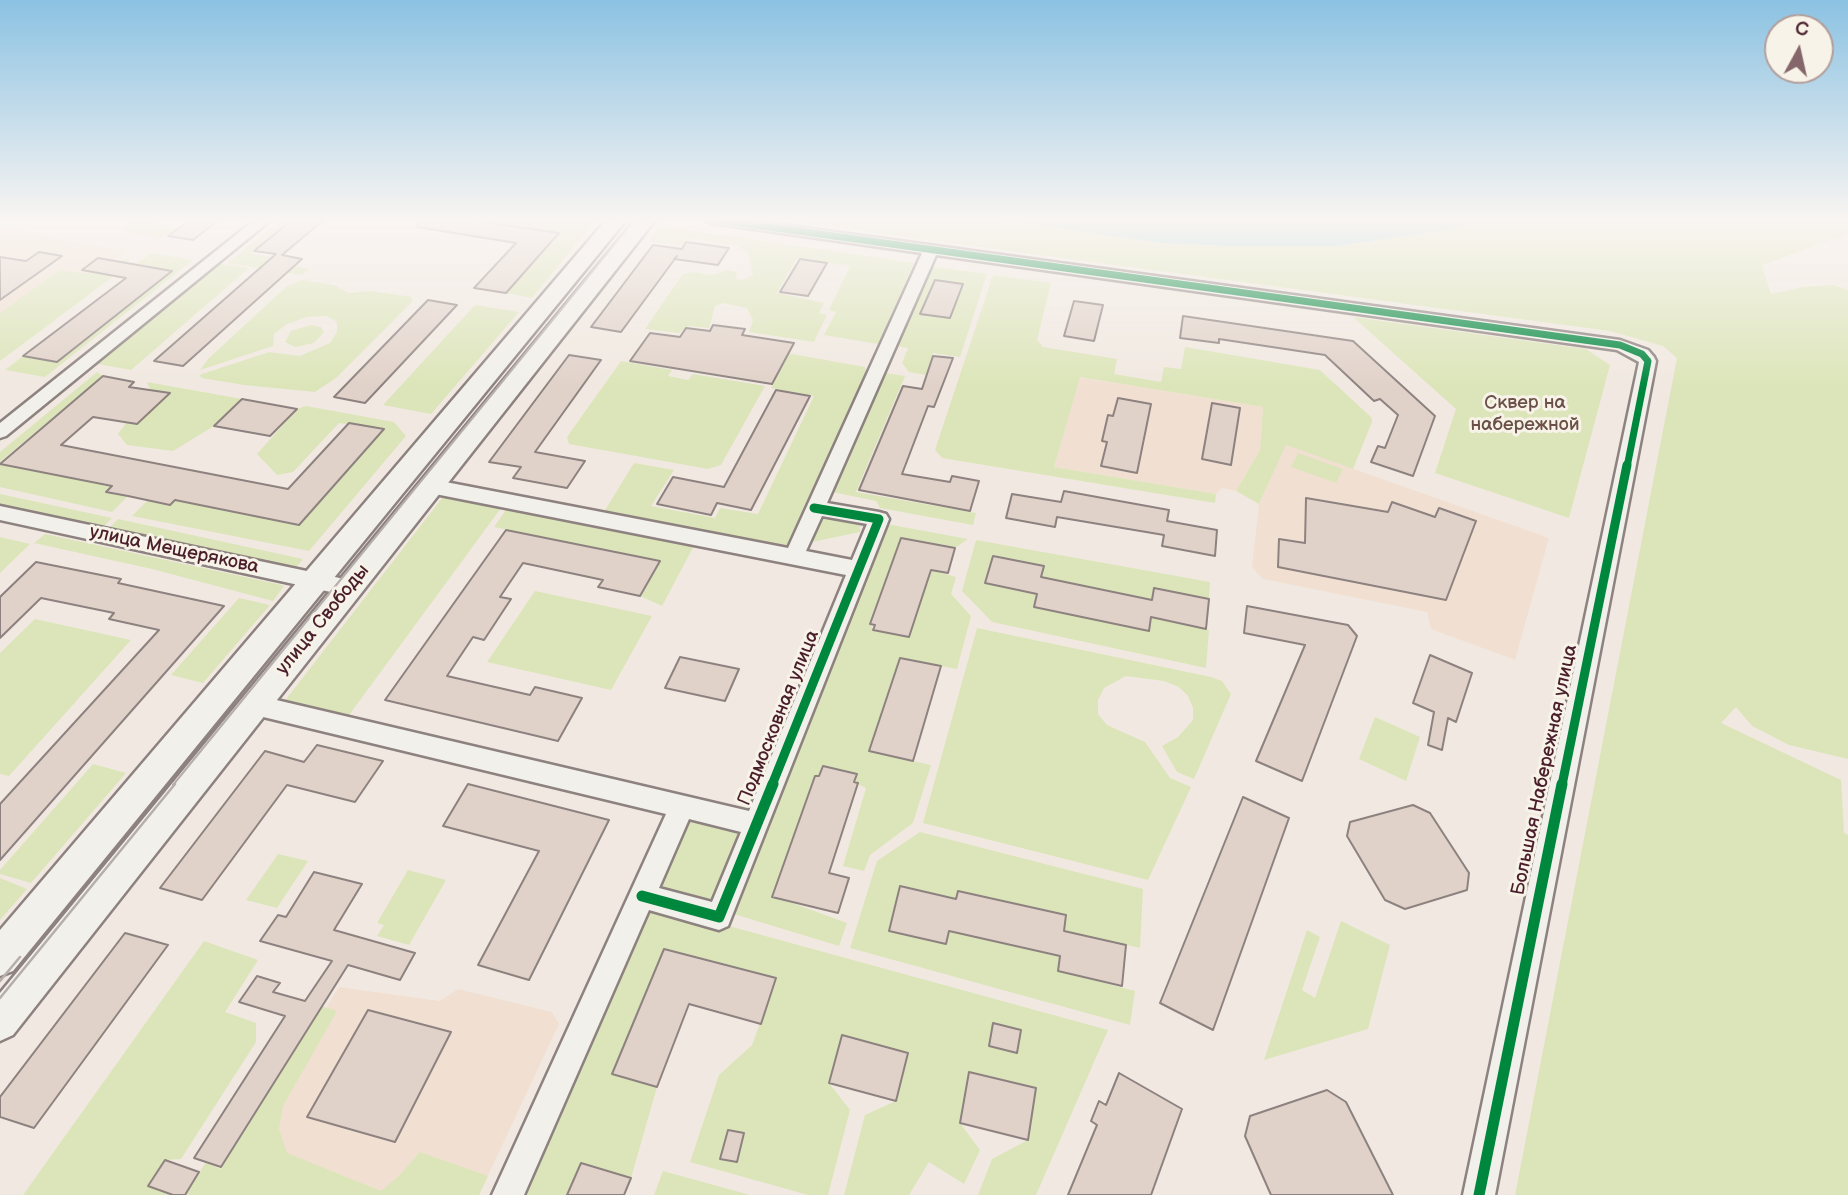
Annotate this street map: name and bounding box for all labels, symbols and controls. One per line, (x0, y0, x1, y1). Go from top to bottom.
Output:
north arrow (1764, 14, 1834, 84)
text: С (1794, 17, 1810, 42)
park label: Сквер на набережной (1470, 392, 1580, 436)
street label: улица Мещерякова (87, 521, 261, 579)
street label: улица Свободы (272, 560, 374, 680)
street label: Подмосковная улица (733, 627, 825, 809)
street label: Большая Набережная улица (1507, 643, 1583, 897)

